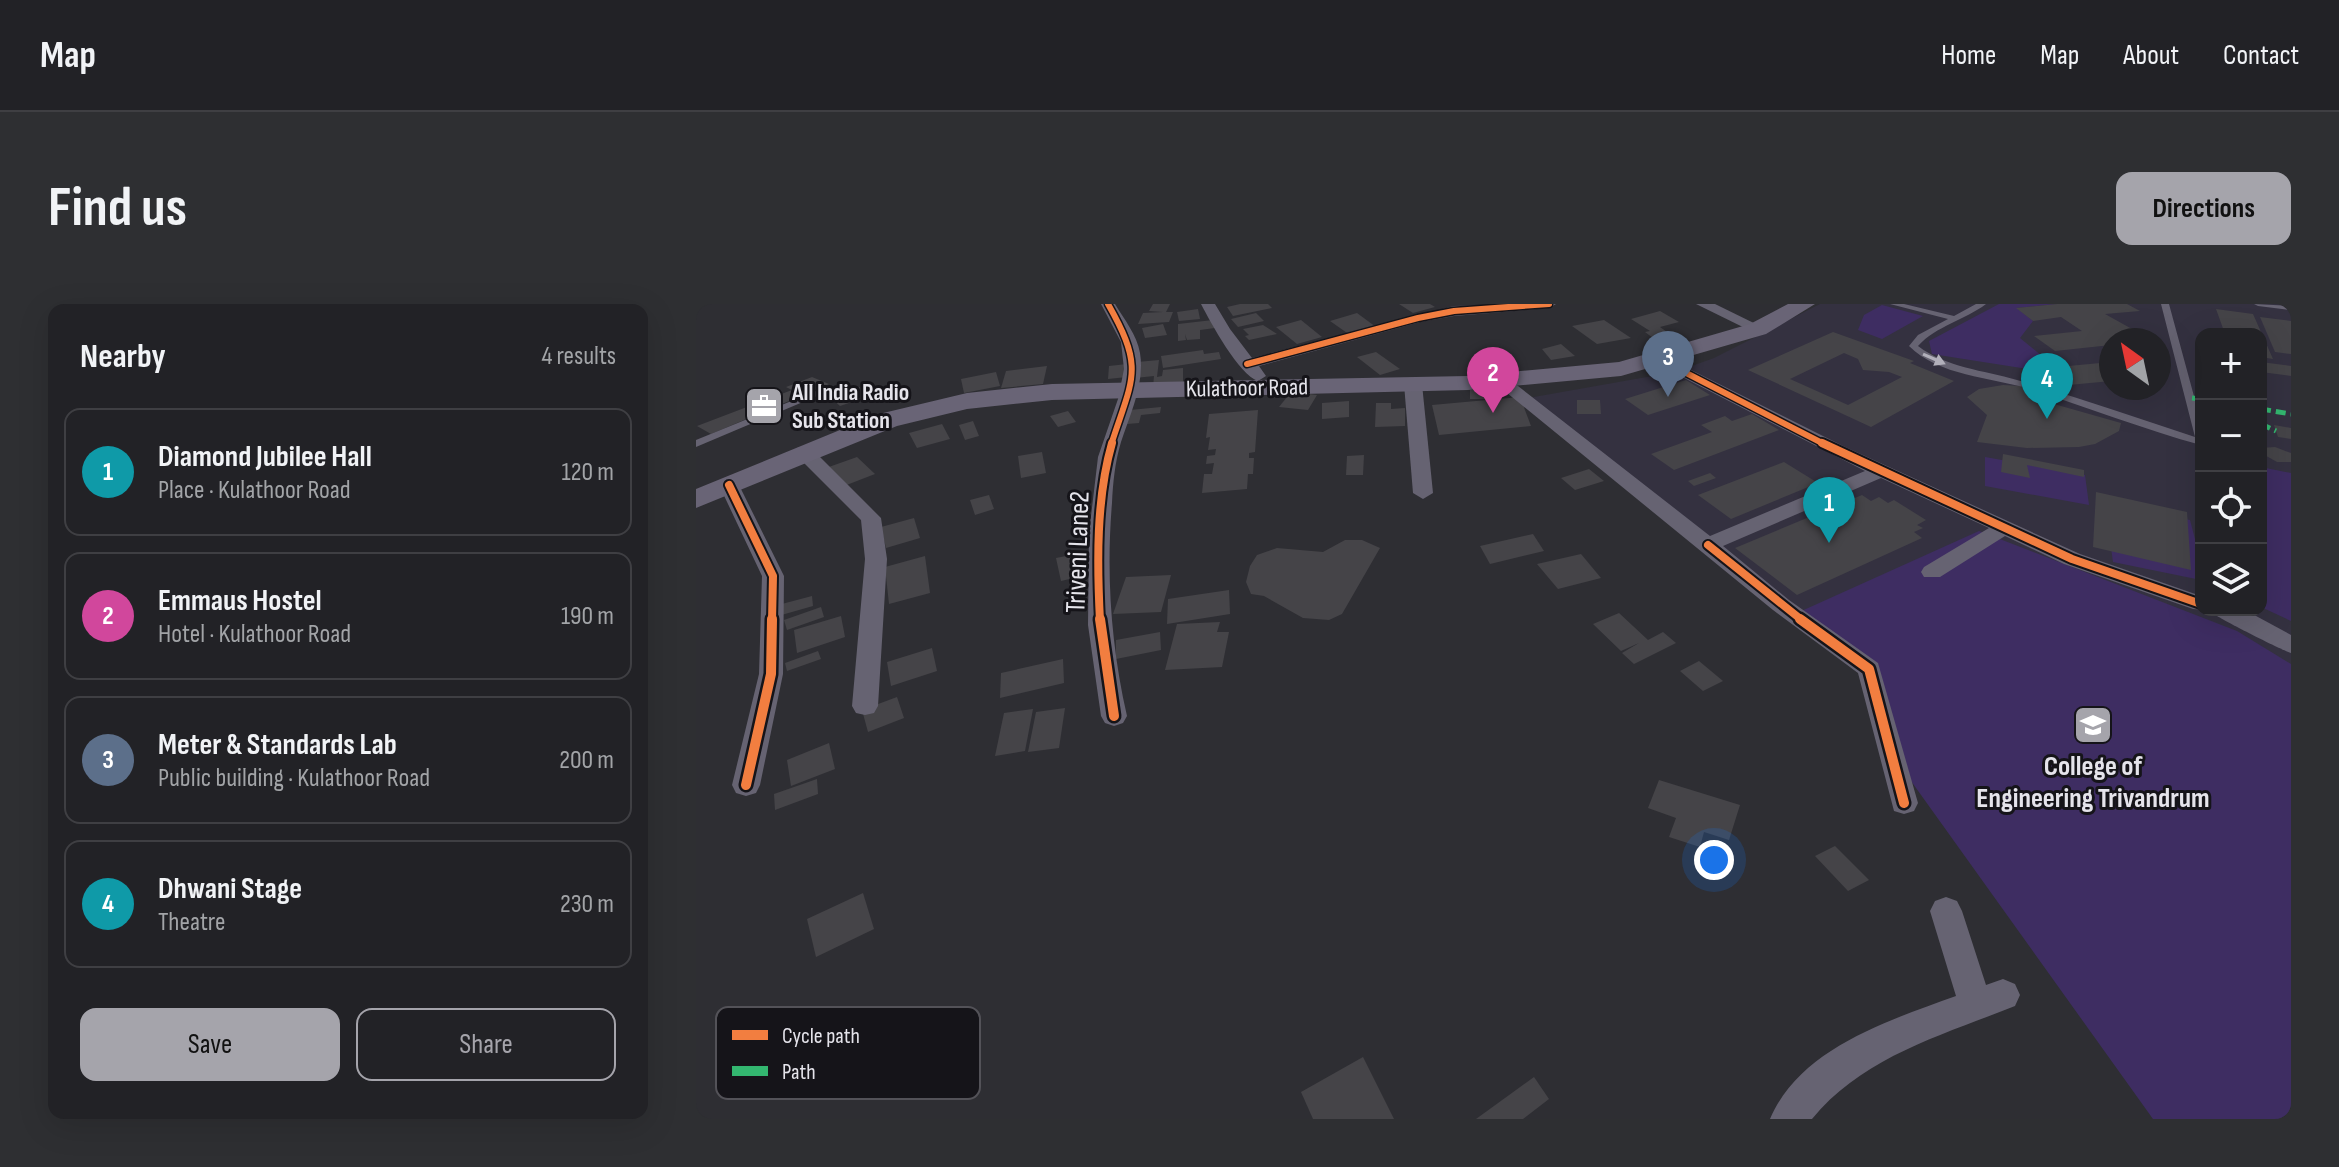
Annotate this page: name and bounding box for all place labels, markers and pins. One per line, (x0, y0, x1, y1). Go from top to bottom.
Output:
pin: 3 (1642, 331, 1694, 397)
pin: 2 (1467, 347, 1519, 413)
pin: 4 (2021, 353, 2073, 419)
place label: All India Radio Sub Station (791, 378, 909, 435)
office icon: All India Radio Sub Station (743, 385, 785, 427)
pin: 1 (1803, 477, 1855, 543)
school or university icon: College of Engineering Trivandrum (2072, 704, 2114, 746)
place label: College of Engineering Trivandrum (1976, 750, 2210, 815)

